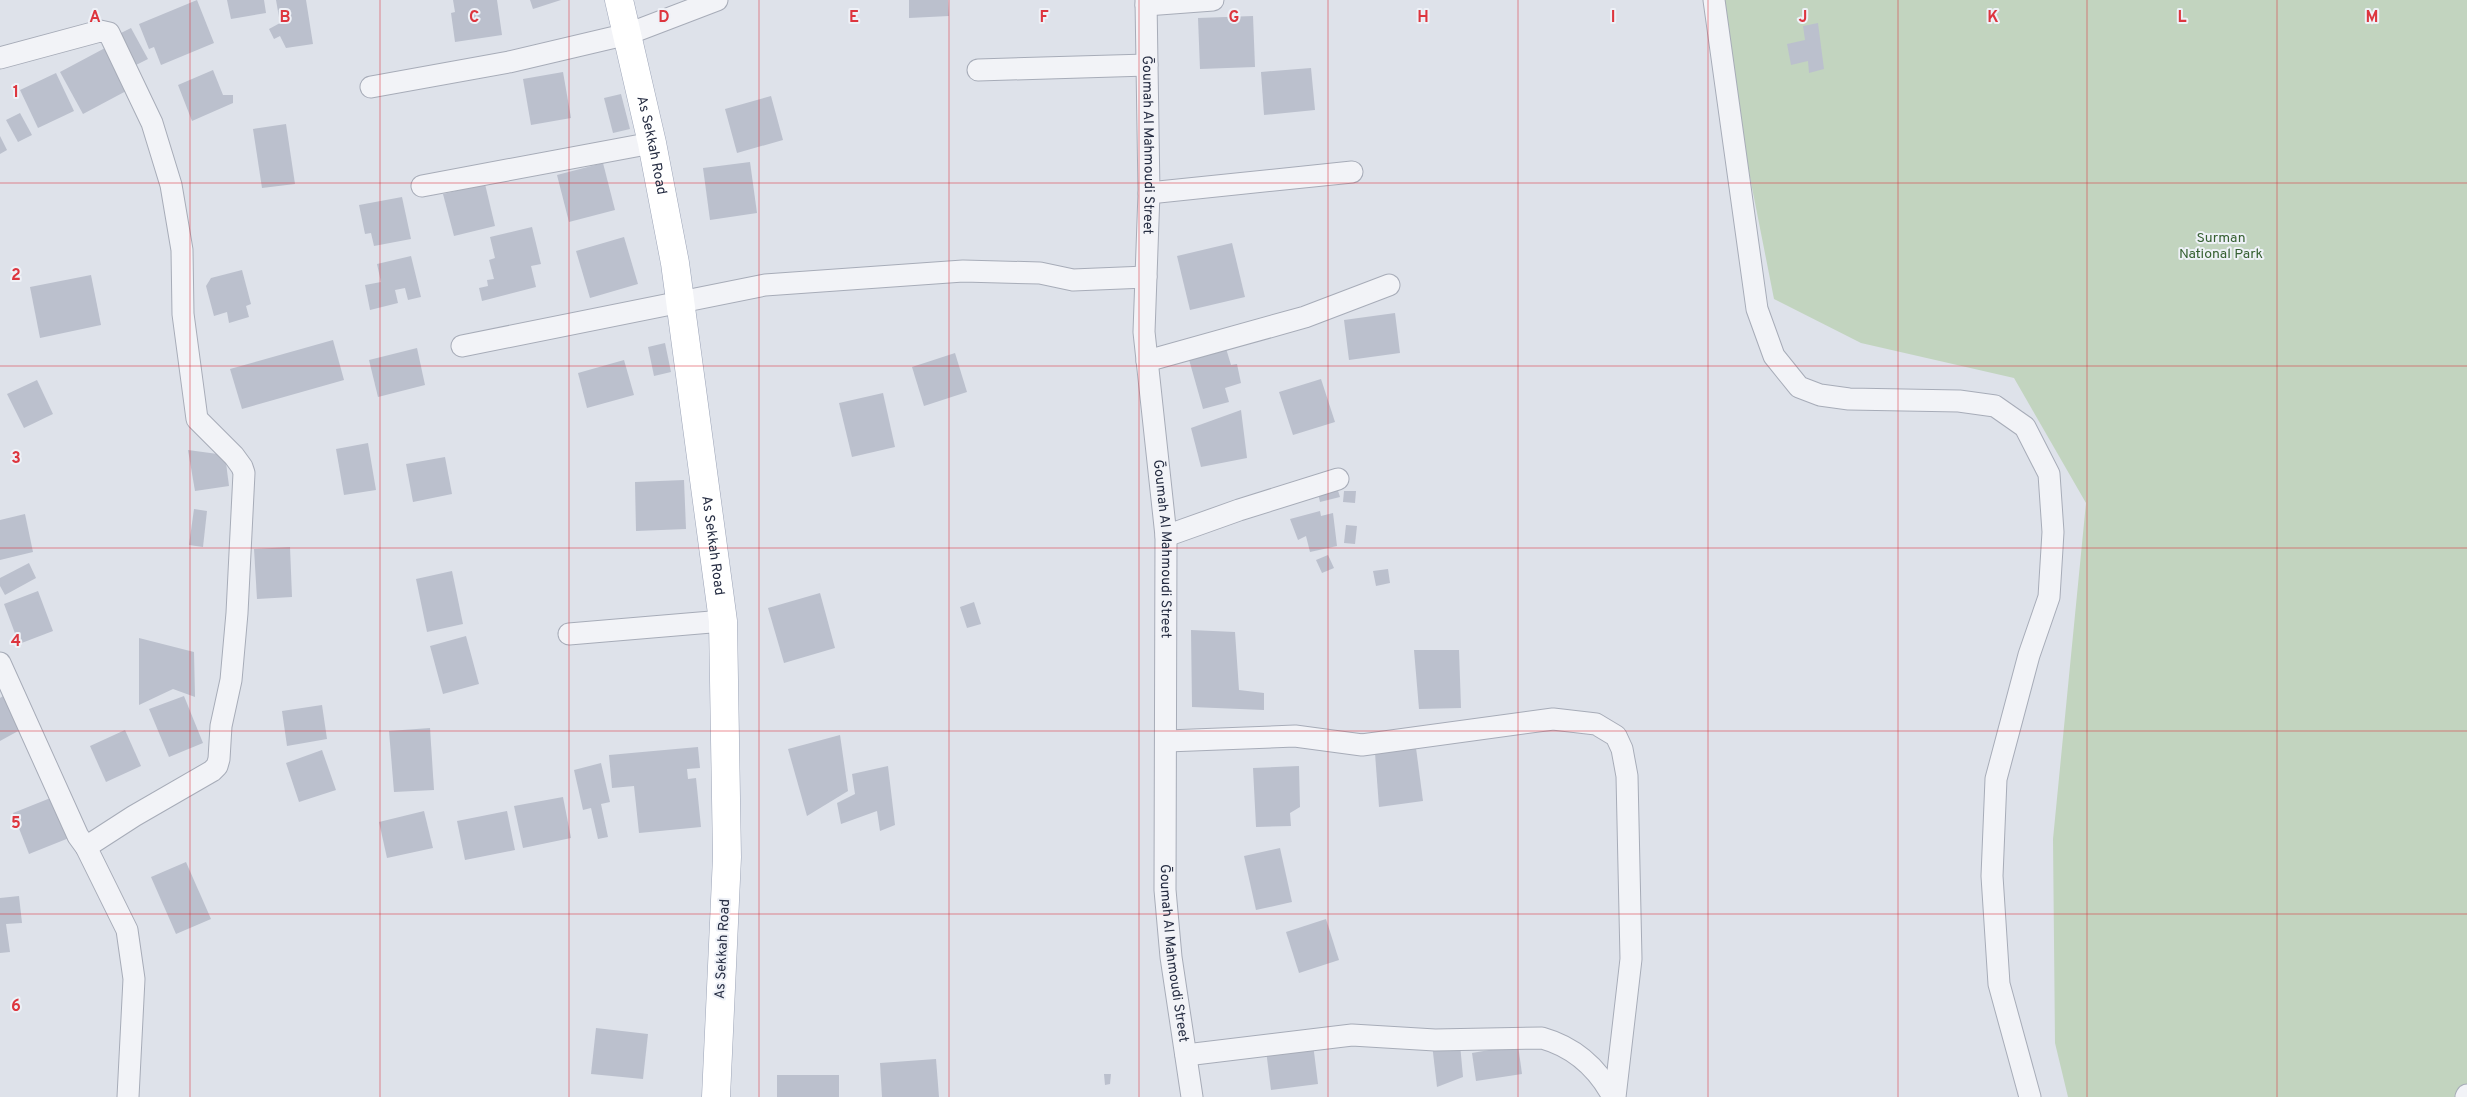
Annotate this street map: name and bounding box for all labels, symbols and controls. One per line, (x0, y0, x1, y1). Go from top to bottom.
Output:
text: A (89, 8, 101, 28)
text: B (279, 8, 291, 28)
text: C (469, 8, 479, 28)
text: D (658, 8, 670, 28)
text: E (849, 8, 859, 28)
text: F (1039, 8, 1049, 28)
text: G (1229, 8, 1239, 28)
text: H (1417, 8, 1429, 28)
text: I (1611, 8, 1615, 28)
text: J (1799, 8, 1807, 28)
text: K (1987, 8, 1999, 28)
text: L (2177, 8, 2187, 28)
text: M (2366, 8, 2378, 28)
street label: Ḡoumah Al Mahmoudi Street (1138, 55, 1158, 235)
text: 1 (13, 83, 19, 103)
street label: As Sekkah Road (633, 94, 670, 196)
park label: Surman National Park (2179, 230, 2263, 263)
text: 2 (11, 266, 21, 286)
text: 3 (11, 449, 21, 469)
street label: Ḡoumah Al Mahmoudi Street (1149, 459, 1175, 638)
street label: As Sekkah Road (698, 495, 728, 596)
text: 4 (11, 632, 21, 652)
text: 5 (11, 814, 21, 834)
street label: Ḡoumah Al Mahmoudi Street (1156, 864, 1192, 1043)
street label: As Sekkah Road (712, 898, 734, 1000)
text: 6 (11, 997, 21, 1017)

